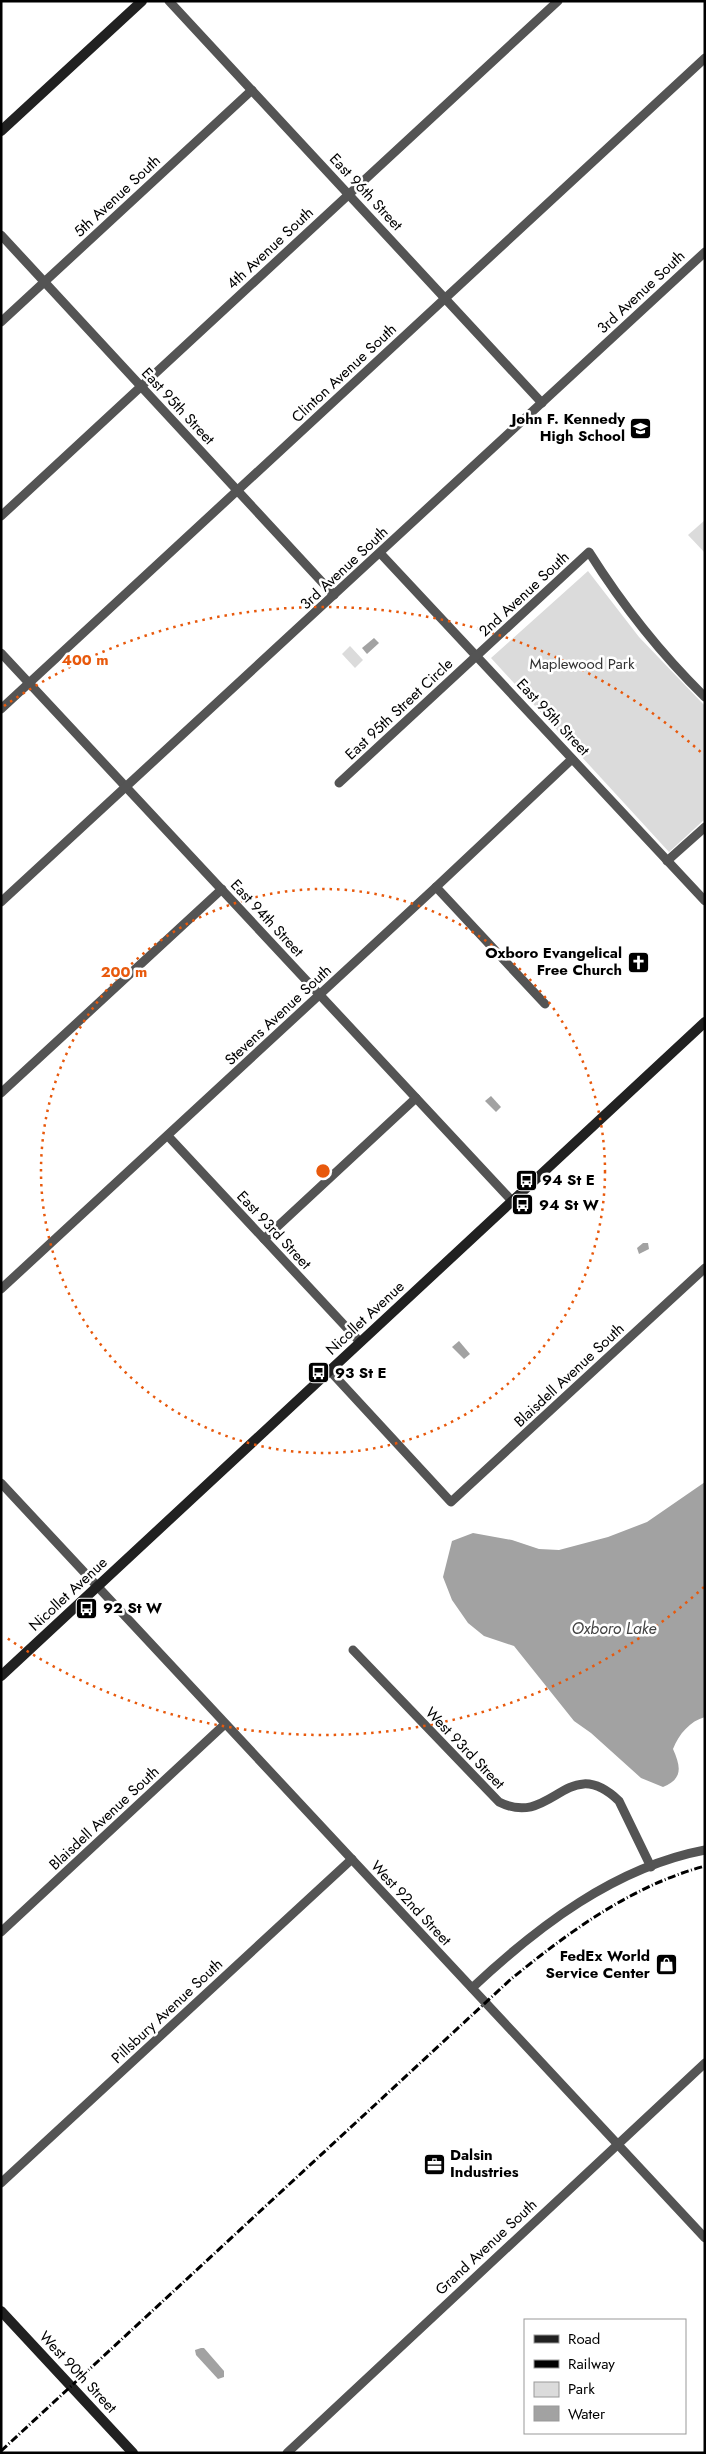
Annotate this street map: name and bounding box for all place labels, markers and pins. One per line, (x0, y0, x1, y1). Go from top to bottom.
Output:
place label: John F. Kennedy High School (508, 408, 625, 447)
school or university icon: John F. Kennedy High School (629, 416, 653, 440)
place label: Oxboro Evangelical Free Church (485, 942, 622, 981)
church icon: Oxboro Evangelical Free Church (626, 950, 650, 974)
centre of rings (314, 1162, 332, 1180)
bus stop icon: 94 St E (514, 1168, 538, 1192)
place label: 94 St E (542, 1169, 595, 1191)
bus stop icon: 94 St W (511, 1193, 535, 1217)
place label: 94 St W (539, 1194, 599, 1216)
bus stop icon: 93 St E (307, 1361, 331, 1385)
place label: 93 St E (335, 1362, 387, 1384)
bus stop icon: 92 St W (75, 1596, 99, 1620)
place label: 92 St W (103, 1597, 162, 1619)
place label: FedEx World Service Center (546, 1945, 651, 1984)
shop icon: FedEx World Service Center (654, 1953, 678, 1977)
place label: Dalsin Industries (450, 2144, 519, 2183)
office icon: Dalsin Industries (422, 2152, 446, 2176)

